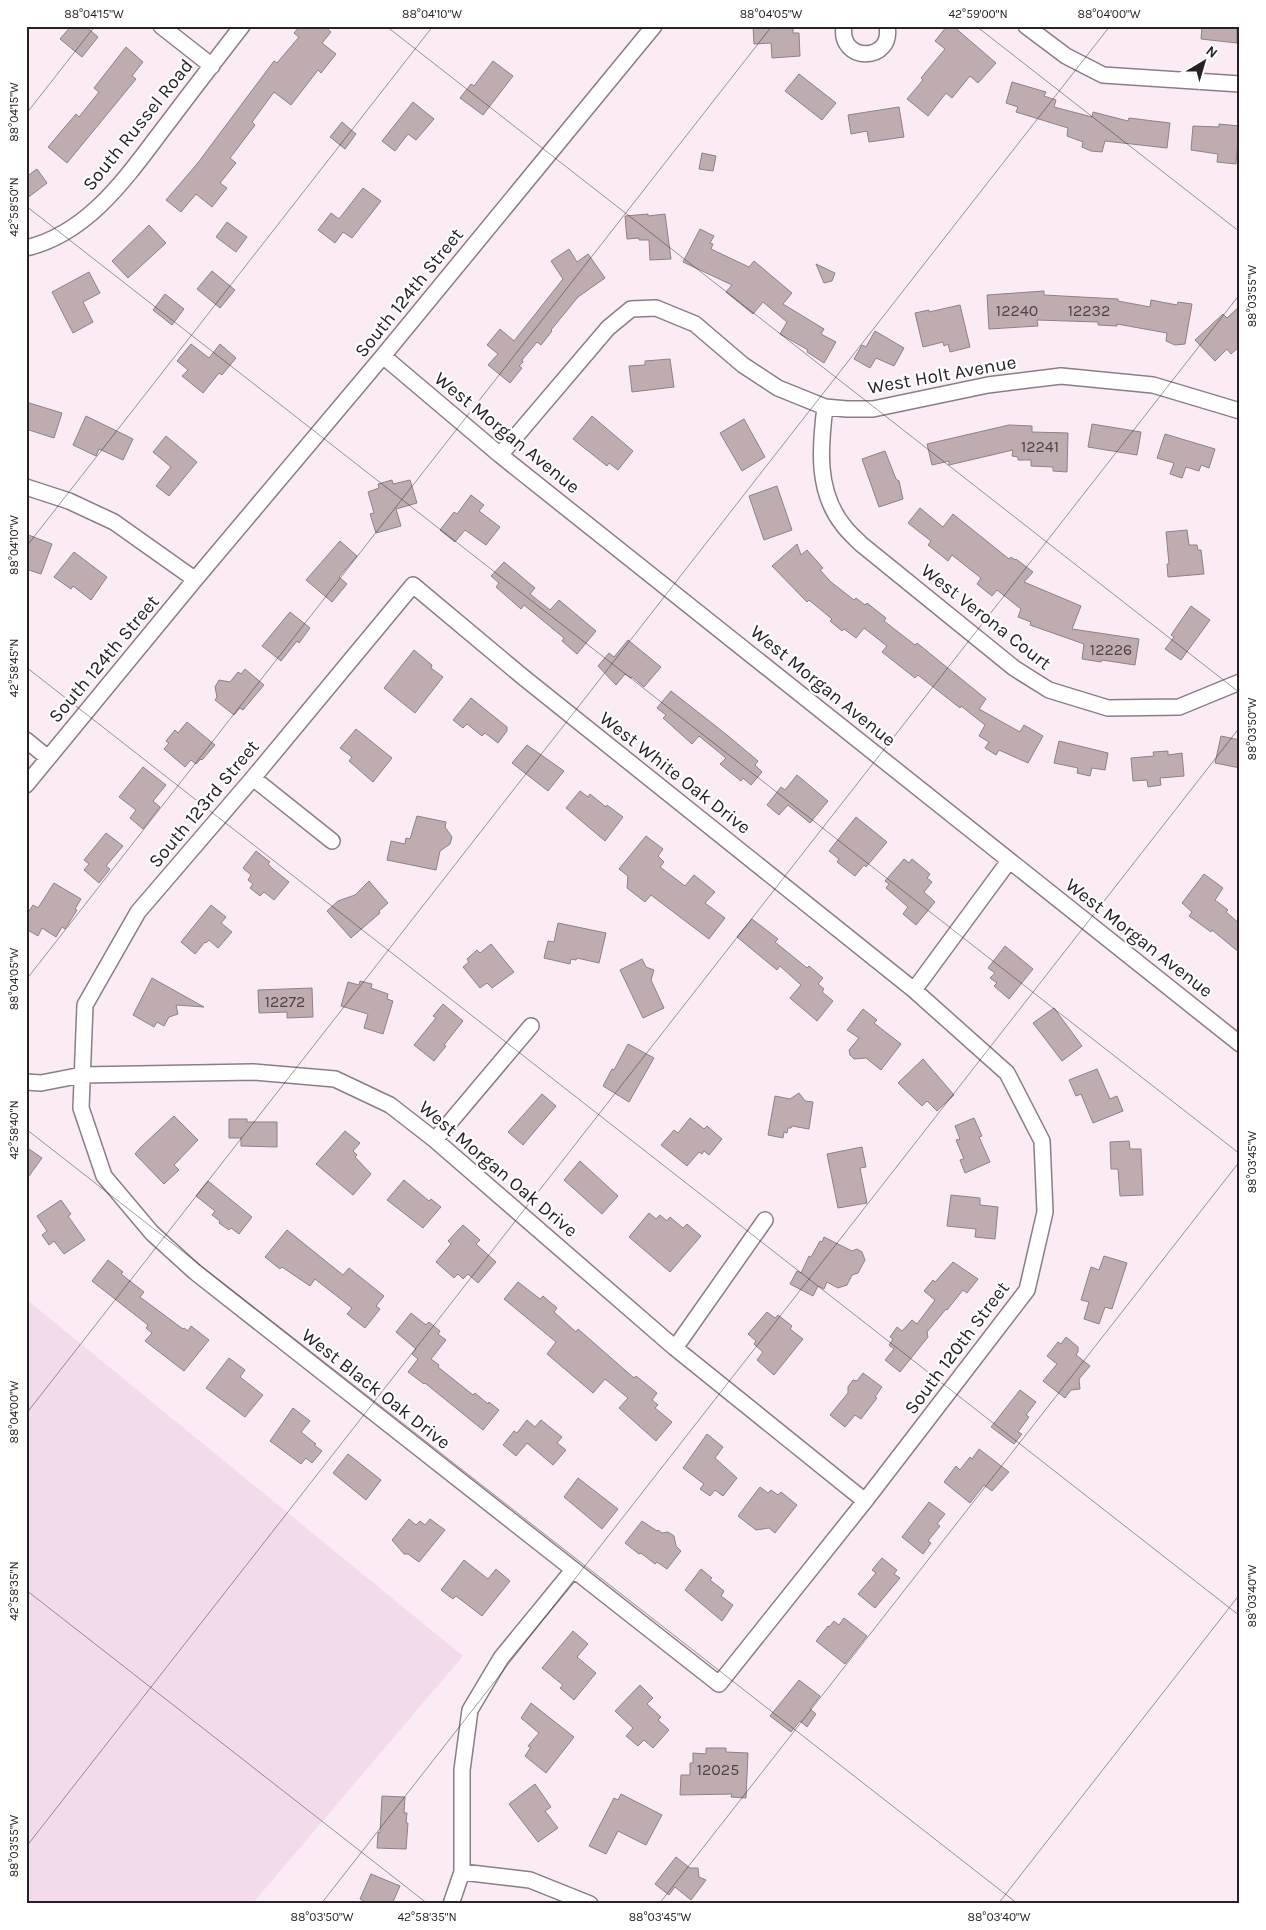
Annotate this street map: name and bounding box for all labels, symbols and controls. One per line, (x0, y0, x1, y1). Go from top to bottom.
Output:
text: 88°04'15"W (64, 7, 124, 21)
text: 88°04'10"W (402, 7, 462, 21)
text: 88°04'05"W (740, 7, 803, 21)
text: 42°59'00"N (948, 7, 1008, 21)
text: 88°04'00"W (1078, 7, 1141, 21)
north arrow (1178, 38, 1228, 88)
text: N (1203, 42, 1221, 62)
street label: South Russel Road (78, 55, 198, 195)
text: 88°04'15"W (7, 82, 21, 142)
text: 42°58'50"N (7, 177, 21, 237)
street label: South 124th Street (350, 224, 468, 362)
text: 88°03'55"W (1245, 264, 1259, 327)
house number: 12240 (996, 301, 1038, 320)
house number: 12232 (1068, 301, 1110, 320)
street label: West Holt Avenue (866, 351, 1018, 399)
street label: West Morgan Avenue (430, 368, 584, 498)
house number: 12241 (1021, 437, 1059, 456)
text: 88°04'10"W (7, 515, 21, 575)
street label: West Verona Court (917, 559, 1055, 675)
street label: South 124th Street (44, 591, 164, 727)
street label: West Morgan Avenue (746, 621, 900, 751)
text: 42°58'45"N (7, 639, 21, 697)
house number: 12226 (1090, 640, 1132, 659)
text: 88°03'50"W (1245, 697, 1259, 760)
street label: West White Oak Drive (595, 707, 755, 839)
street label: South 123rd Street (144, 736, 264, 872)
street label: West Morgan Avenue (1061, 874, 1217, 1002)
text: 88°04'05"W (7, 947, 21, 1010)
house number: 12272 (265, 992, 305, 1011)
street label: West Morgan Oak Drive (414, 1096, 582, 1242)
text: 42°58'40"N (7, 1100, 21, 1160)
text: 88°03'45"W (1245, 1130, 1259, 1193)
street label: South 120th Street (900, 1277, 1014, 1419)
street label: West Black Oak Drive (297, 1324, 455, 1454)
text: 88°04'00"W (7, 1380, 21, 1443)
text: 42°58'35"N (7, 1561, 21, 1621)
text: 88°03'40"W (1245, 1564, 1259, 1627)
house number: 12025 (697, 1760, 739, 1779)
text: 88°03'55"W (7, 1814, 21, 1877)
text: 88°03'50"W (291, 1910, 354, 1924)
text: 42°58'35"N (397, 1910, 457, 1924)
text: 88°03'45"W (629, 1910, 692, 1924)
text: 88°03'40"W (968, 1910, 1031, 1924)

